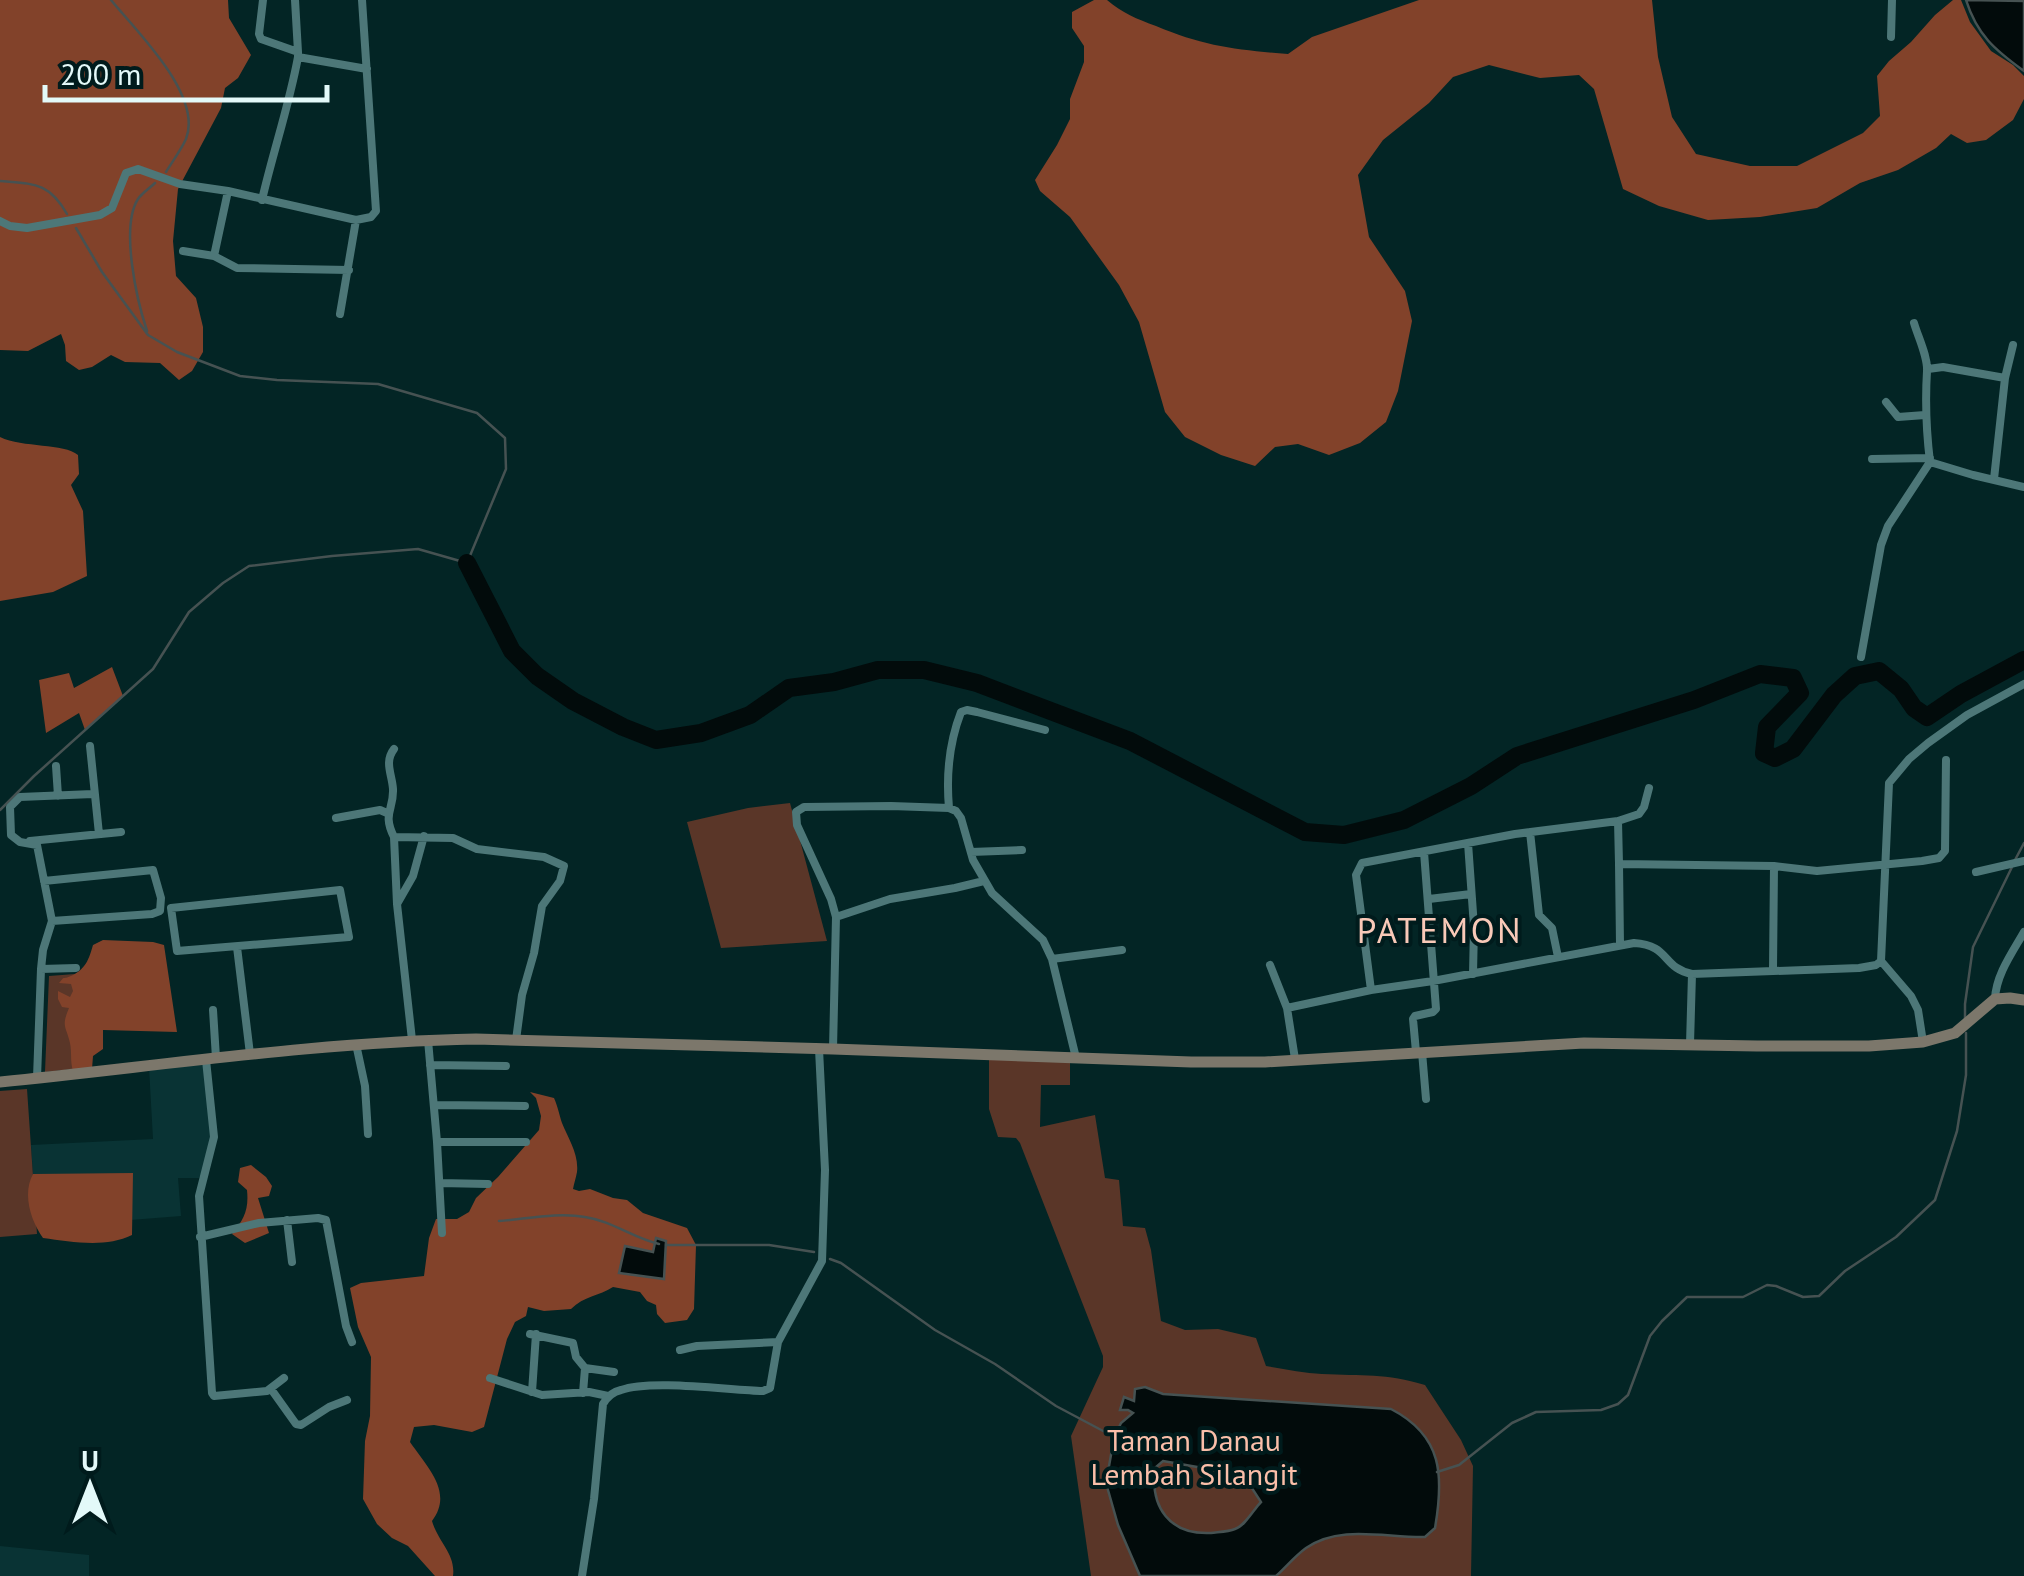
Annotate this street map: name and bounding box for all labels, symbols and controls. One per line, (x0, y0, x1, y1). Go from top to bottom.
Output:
scale bar (45, 40, 328, 102)
text: 200 m (60, 54, 141, 93)
district label: PATEMON (1357, 907, 1523, 953)
park label: Taman Danau Lembah Silangit (1090, 1420, 1298, 1493)
north arrow (40, 1436, 140, 1536)
text: U (81, 1442, 99, 1479)

